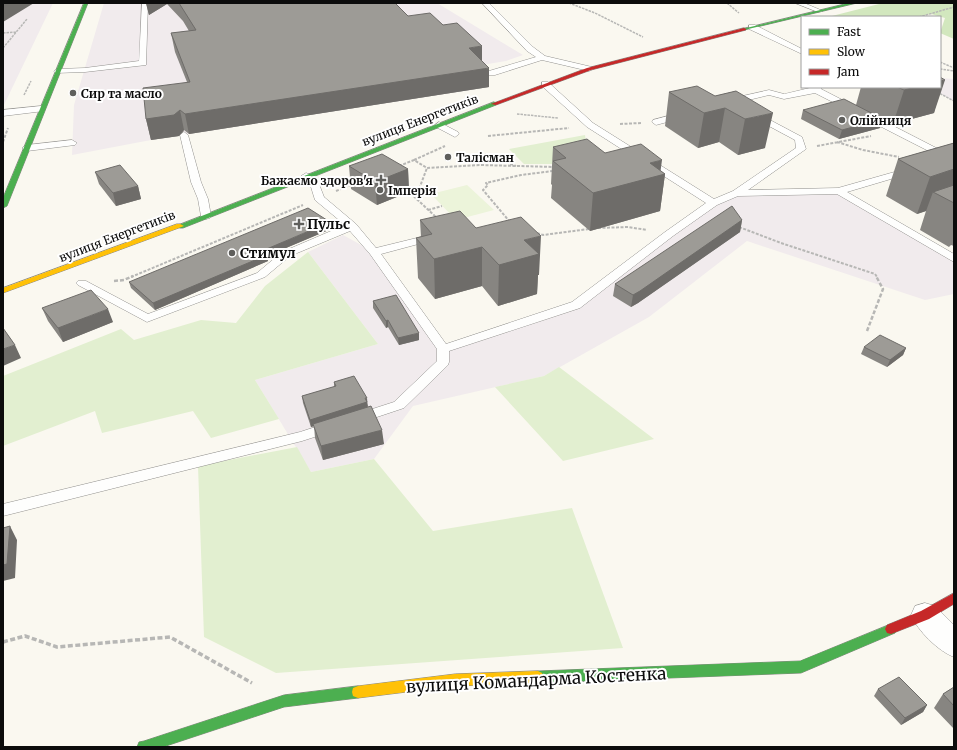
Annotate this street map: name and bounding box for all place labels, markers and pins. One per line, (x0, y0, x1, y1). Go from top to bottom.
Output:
place label: Сир та масло (81, 86, 162, 101)
marker: Сир та масло (68, 88, 78, 98)
place label: Олійниця (850, 113, 911, 128)
marker: Олійниця (837, 115, 847, 125)
place label: Талісман (456, 150, 515, 165)
marker: Талісман (443, 152, 453, 162)
place label: Бажаємо здоров'я (261, 173, 373, 188)
marker: Бажаємо здоров'я (376, 175, 386, 185)
place label: Імперія (388, 183, 437, 198)
marker: Імперія (375, 185, 385, 195)
place label: Пульс (307, 215, 350, 233)
marker: Пульс (294, 219, 304, 229)
place label: Стимул (240, 244, 296, 262)
marker: Стимул (227, 248, 237, 258)

